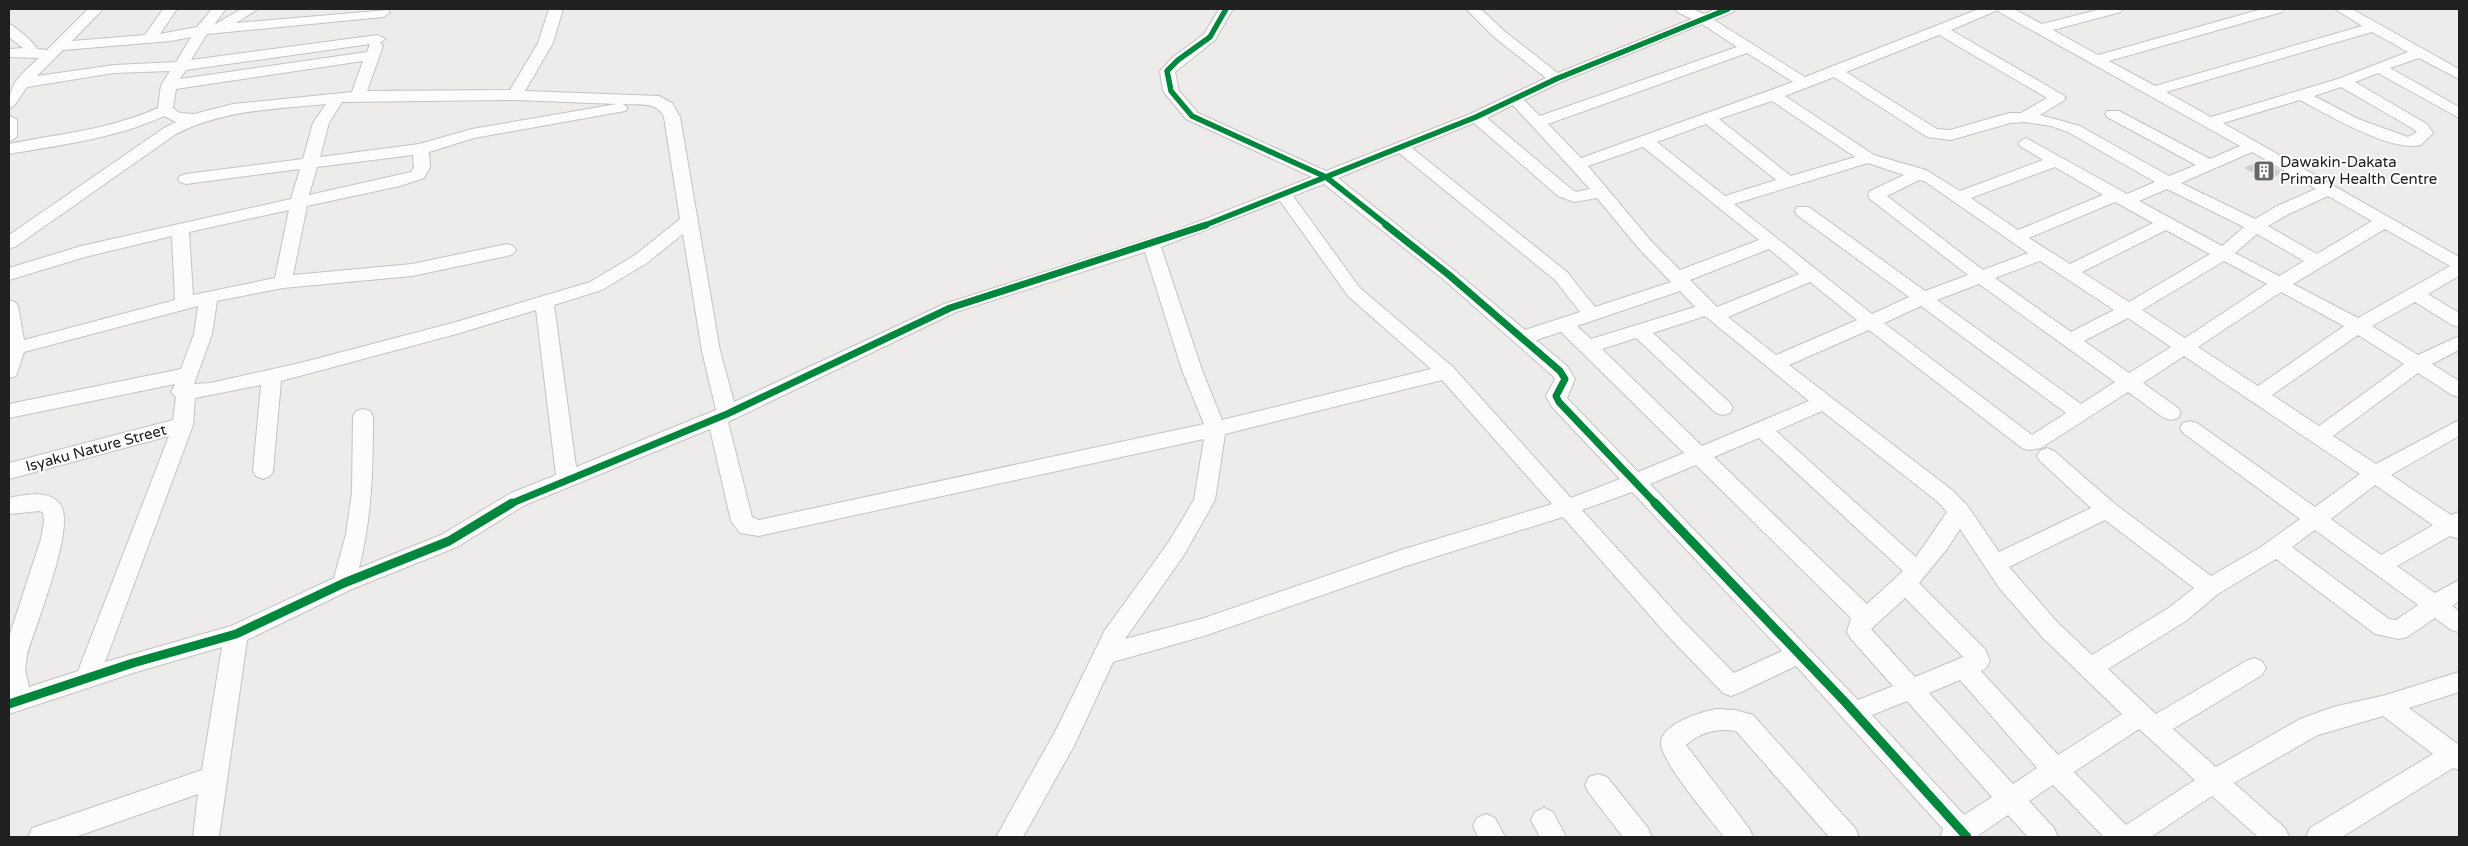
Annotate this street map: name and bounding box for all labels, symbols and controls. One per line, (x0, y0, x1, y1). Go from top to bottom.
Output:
place label: Dawakin-Dakata Primary Health Centre (2280, 153, 2437, 188)
building icon: Dawakin-Dakata Primary Health Centre (2252, 159, 2276, 183)
street label: Isyaku Nature Street (24, 420, 169, 475)

